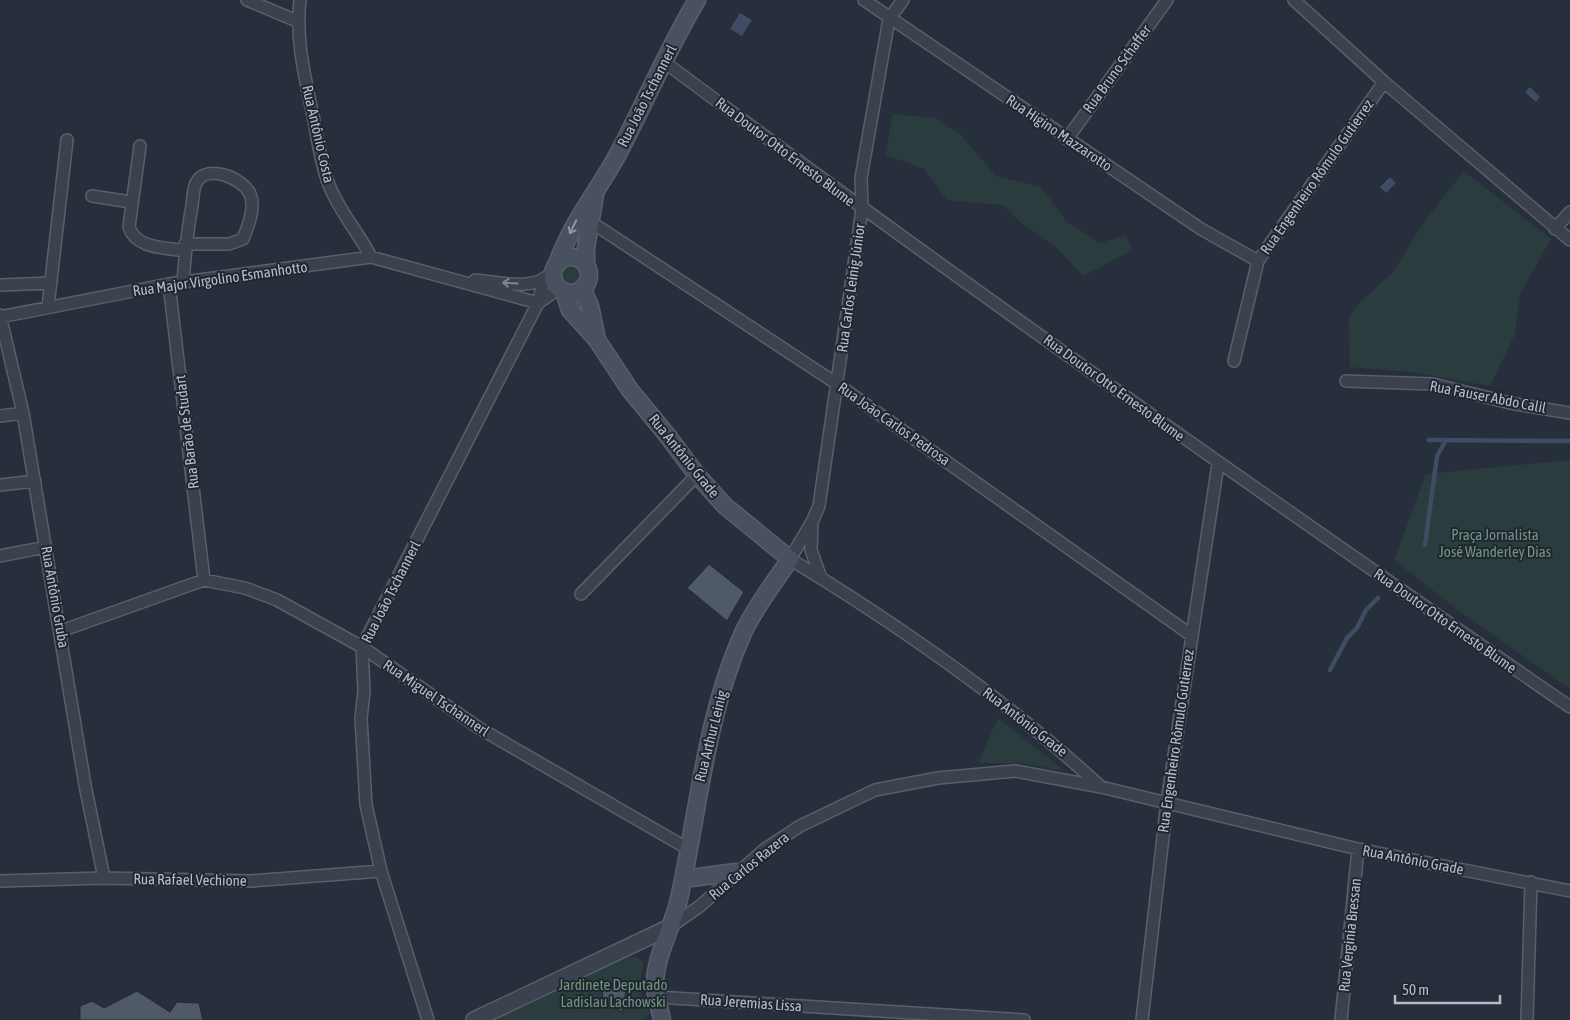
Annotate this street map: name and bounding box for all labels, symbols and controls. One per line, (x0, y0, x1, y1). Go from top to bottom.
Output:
street label: Rua Bruno Schaffer (1079, 21, 1154, 116)
street label: Rua João Tschannerl (614, 42, 680, 150)
street label: Rua Antônio Costa (299, 83, 338, 184)
street label: Rua Higino Mazzarotto (1003, 91, 1115, 174)
street label: Rua Doutor Otto Ernesto Blume (712, 94, 858, 210)
street label: Rua Engenheiro Rômulo Gutierrez (1257, 96, 1377, 257)
one-way arrow (568, 219, 578, 234)
street label: Rua Carlos Leinig Júnior (833, 222, 868, 353)
street label: Rua Major Virgolino Esmanhotto (132, 258, 308, 299)
one-way arrow (502, 278, 518, 287)
street label: Rua Doutor Otto Ernesto Blume (1041, 331, 1188, 445)
street label: Rua Barão de Studart (171, 374, 202, 490)
street label: Rua Fauser Abdo Calil (1428, 377, 1548, 416)
street label: Rua João Carlos Pedrosa (835, 379, 954, 469)
street label: Rua Antônio Grade (646, 411, 723, 501)
park label: Praça Jornalista José Wanderley Dias (1439, 526, 1551, 560)
street label: Rua João Tschannerl (358, 538, 424, 646)
street label: Rua Antônio Gruba (38, 545, 73, 649)
street label: Rua Doutor Otto Ernesto Blume (1371, 565, 1520, 676)
street label: Rua Engenheiro Rômulo Gutierrez (1154, 648, 1197, 834)
street label: Rua Miguel Tschannerl (380, 656, 493, 739)
street label: Rua Antônio Grade (980, 683, 1071, 760)
street label: Rua Arthur Leinig (691, 688, 730, 784)
street label: Rua Carlos Razera (705, 828, 792, 903)
street label: Rua Antônio Grade (1361, 841, 1465, 878)
street label: Rua Rafael Vechione (133, 870, 247, 889)
street label: Rua Verginia Bressan (1335, 877, 1364, 993)
scale bar (1395, 972, 1500, 1004)
park label: Jardinete Deputado Ladislau Lachowski (559, 976, 667, 1010)
text: 50 m (1402, 981, 1429, 998)
street label: Rua Jeremias Lissa (700, 990, 803, 1015)

